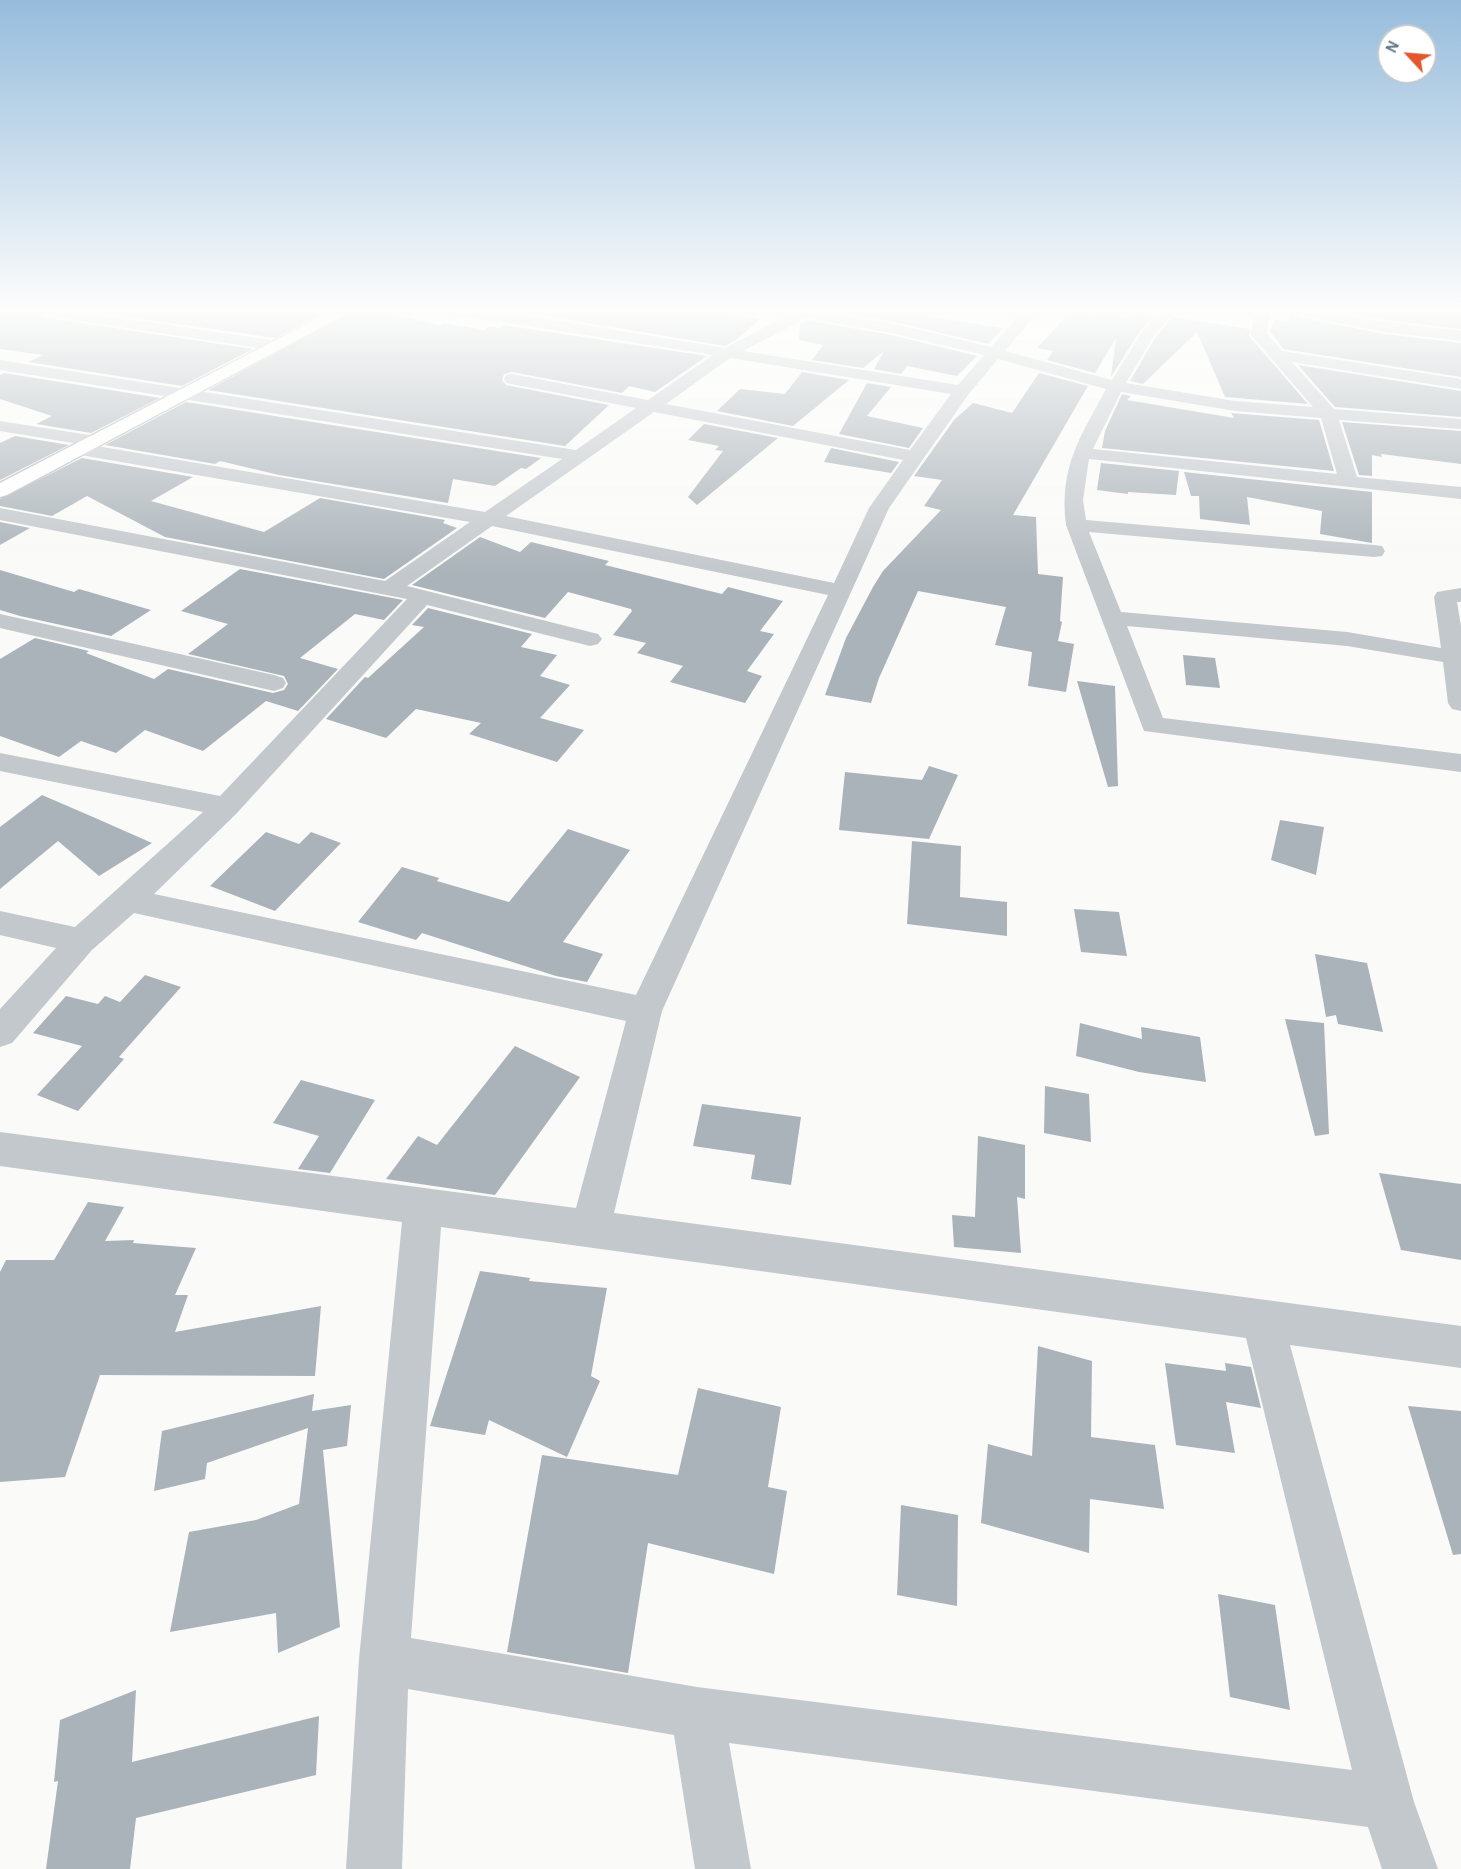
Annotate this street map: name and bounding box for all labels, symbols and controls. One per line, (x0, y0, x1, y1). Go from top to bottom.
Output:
north arrow (1377, 24, 1437, 84)
text: N (1383, 38, 1402, 55)

